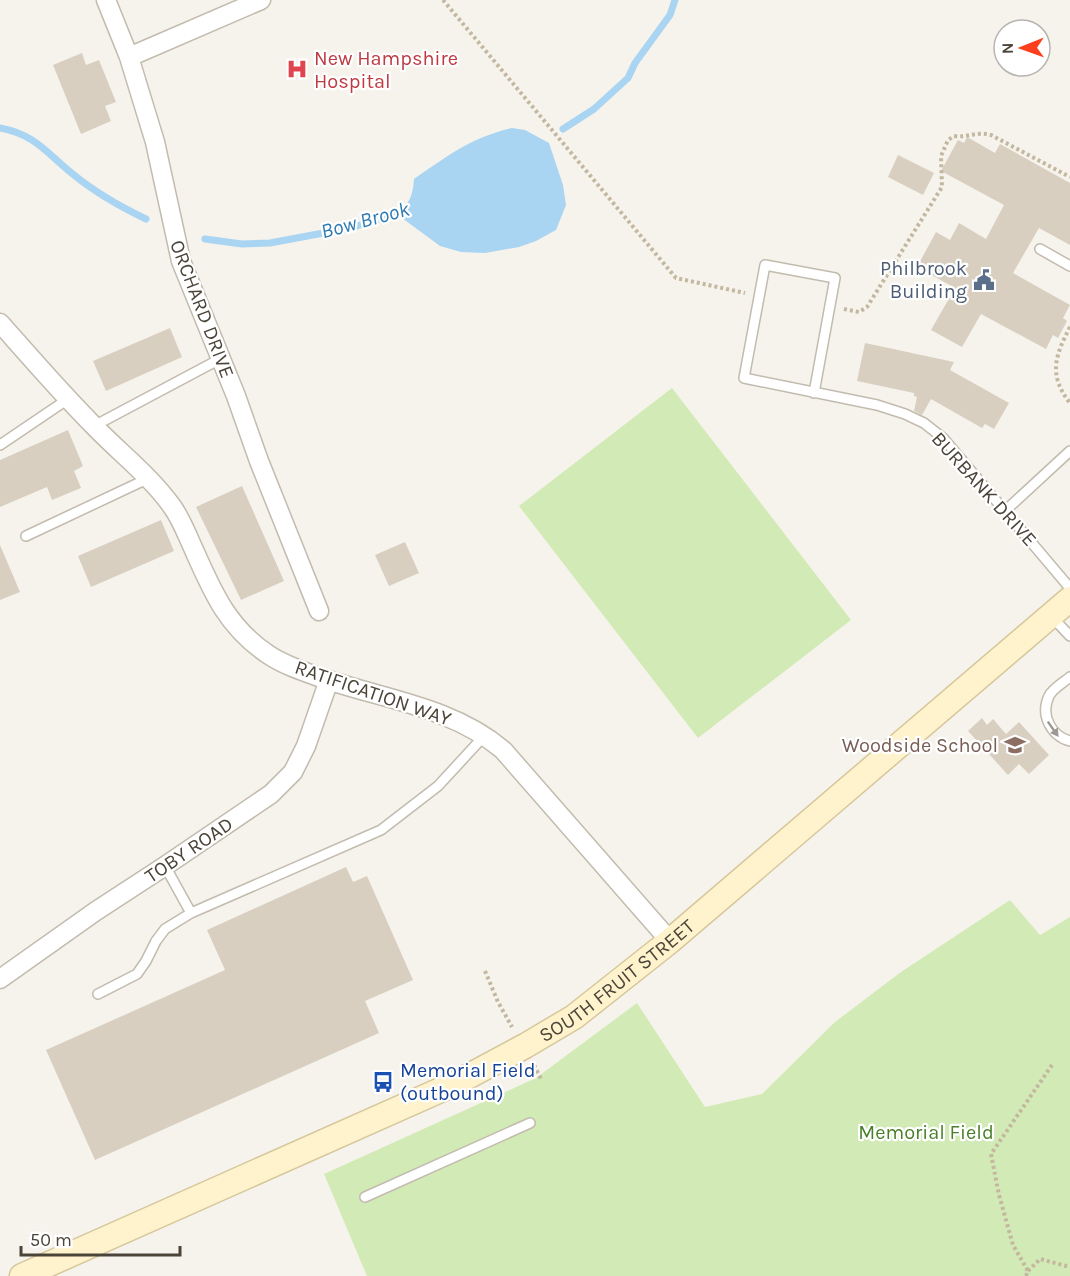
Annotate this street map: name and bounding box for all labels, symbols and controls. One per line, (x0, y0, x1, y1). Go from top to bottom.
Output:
north arrow (992, 18, 1052, 78)
text: N (998, 42, 1017, 54)
place label: New Hampshire Hospital (314, 47, 458, 93)
hospital icon: New Hampshire Hospital (285, 57, 309, 81)
water label: Bow Brook (318, 197, 412, 243)
street label: ORCHARD DRIVE (165, 237, 239, 381)
place label: Philbrook Building (880, 257, 967, 303)
public building icon: Philbrook Building (972, 268, 996, 292)
street label: BURBANK DRIVE (927, 427, 1041, 551)
street label: RATIFICATION WAY (292, 655, 454, 731)
one-way arrow (1047, 720, 1059, 736)
school or university icon: Woodside School (1003, 733, 1027, 757)
place label: Woodside School (842, 734, 998, 757)
street label: TOBY ROAD (141, 812, 237, 888)
street label: SOUTH FRUIT STREET (535, 914, 699, 1047)
place label: Memorial Field (outbound) (400, 1059, 536, 1105)
bus stop icon: Memorial Field (outbound) (371, 1070, 395, 1094)
park label: Memorial Field (858, 1121, 994, 1144)
scale bar (21, 1219, 180, 1257)
text: 50 m (30, 1229, 72, 1251)

